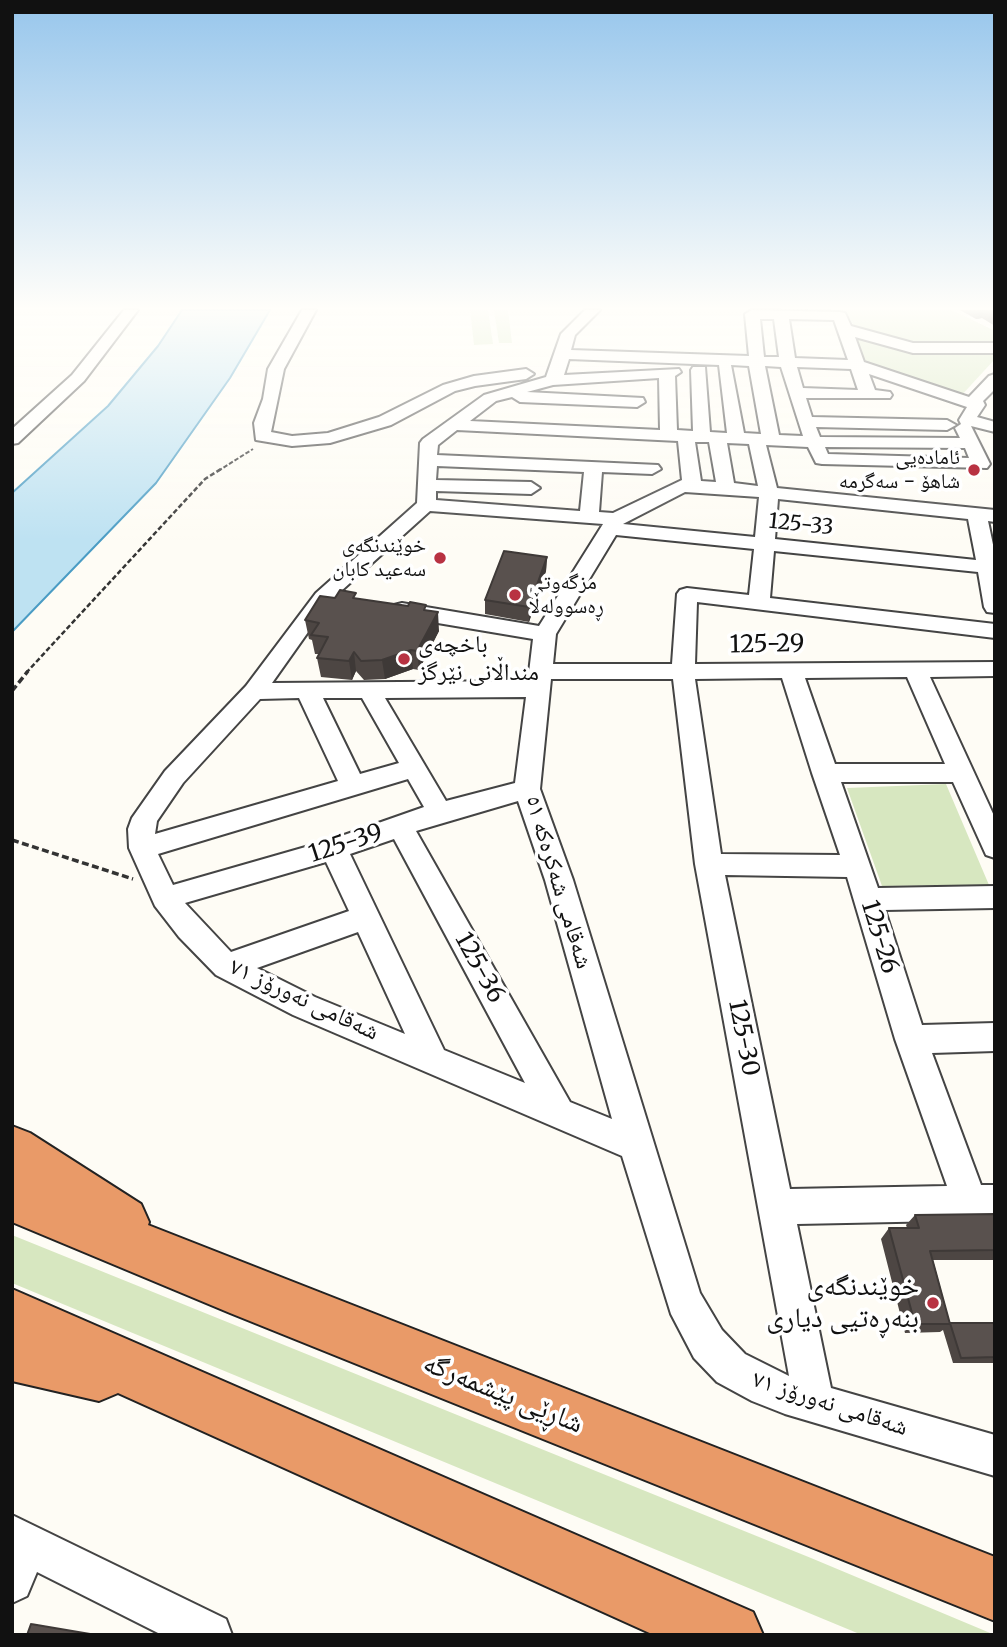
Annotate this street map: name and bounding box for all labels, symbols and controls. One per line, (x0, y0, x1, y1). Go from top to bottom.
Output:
place label: ئامادەیی شاهۆ - سەگرمە (839, 445, 960, 495)
marker: ئامادەیی شاهۆ - سەگرمە (966, 462, 982, 478)
street label: 125-33 (767, 509, 835, 541)
place label: خوێندنگەی سەعید کابان (332, 533, 426, 583)
marker: خوێندنگەی سەعید کابان (432, 550, 448, 566)
place label: مزگەوتی ڕەسوولەڵا (529, 570, 604, 620)
marker: مزگەوتی ڕەسوولەڵا (507, 587, 523, 603)
street label: 125-29 (729, 630, 805, 660)
place label: باخچەی منداڵانی نێرگز (418, 631, 539, 687)
marker: باخچەی منداڵانی نێرگز (396, 651, 412, 667)
street label: شەقامی شەکرەکە ٥١ (518, 792, 598, 972)
street label: 125-39 (306, 819, 386, 869)
street label: 125-26 (854, 897, 904, 977)
street label: 125-36 (448, 928, 510, 1008)
street label: شەقامی نەورۆز ٧١ (225, 953, 383, 1047)
street label: 125-30 (722, 997, 764, 1079)
place label: خوێندنگەی بنەڕەتیی دیاری (766, 1270, 919, 1336)
marker: خوێندنگەی بنەڕەتیی دیاری (925, 1295, 941, 1311)
street label: شاڕێی پێشمەرگە (418, 1347, 588, 1441)
street label: شەقامی نەورۆز ٧١ (749, 1365, 911, 1443)

